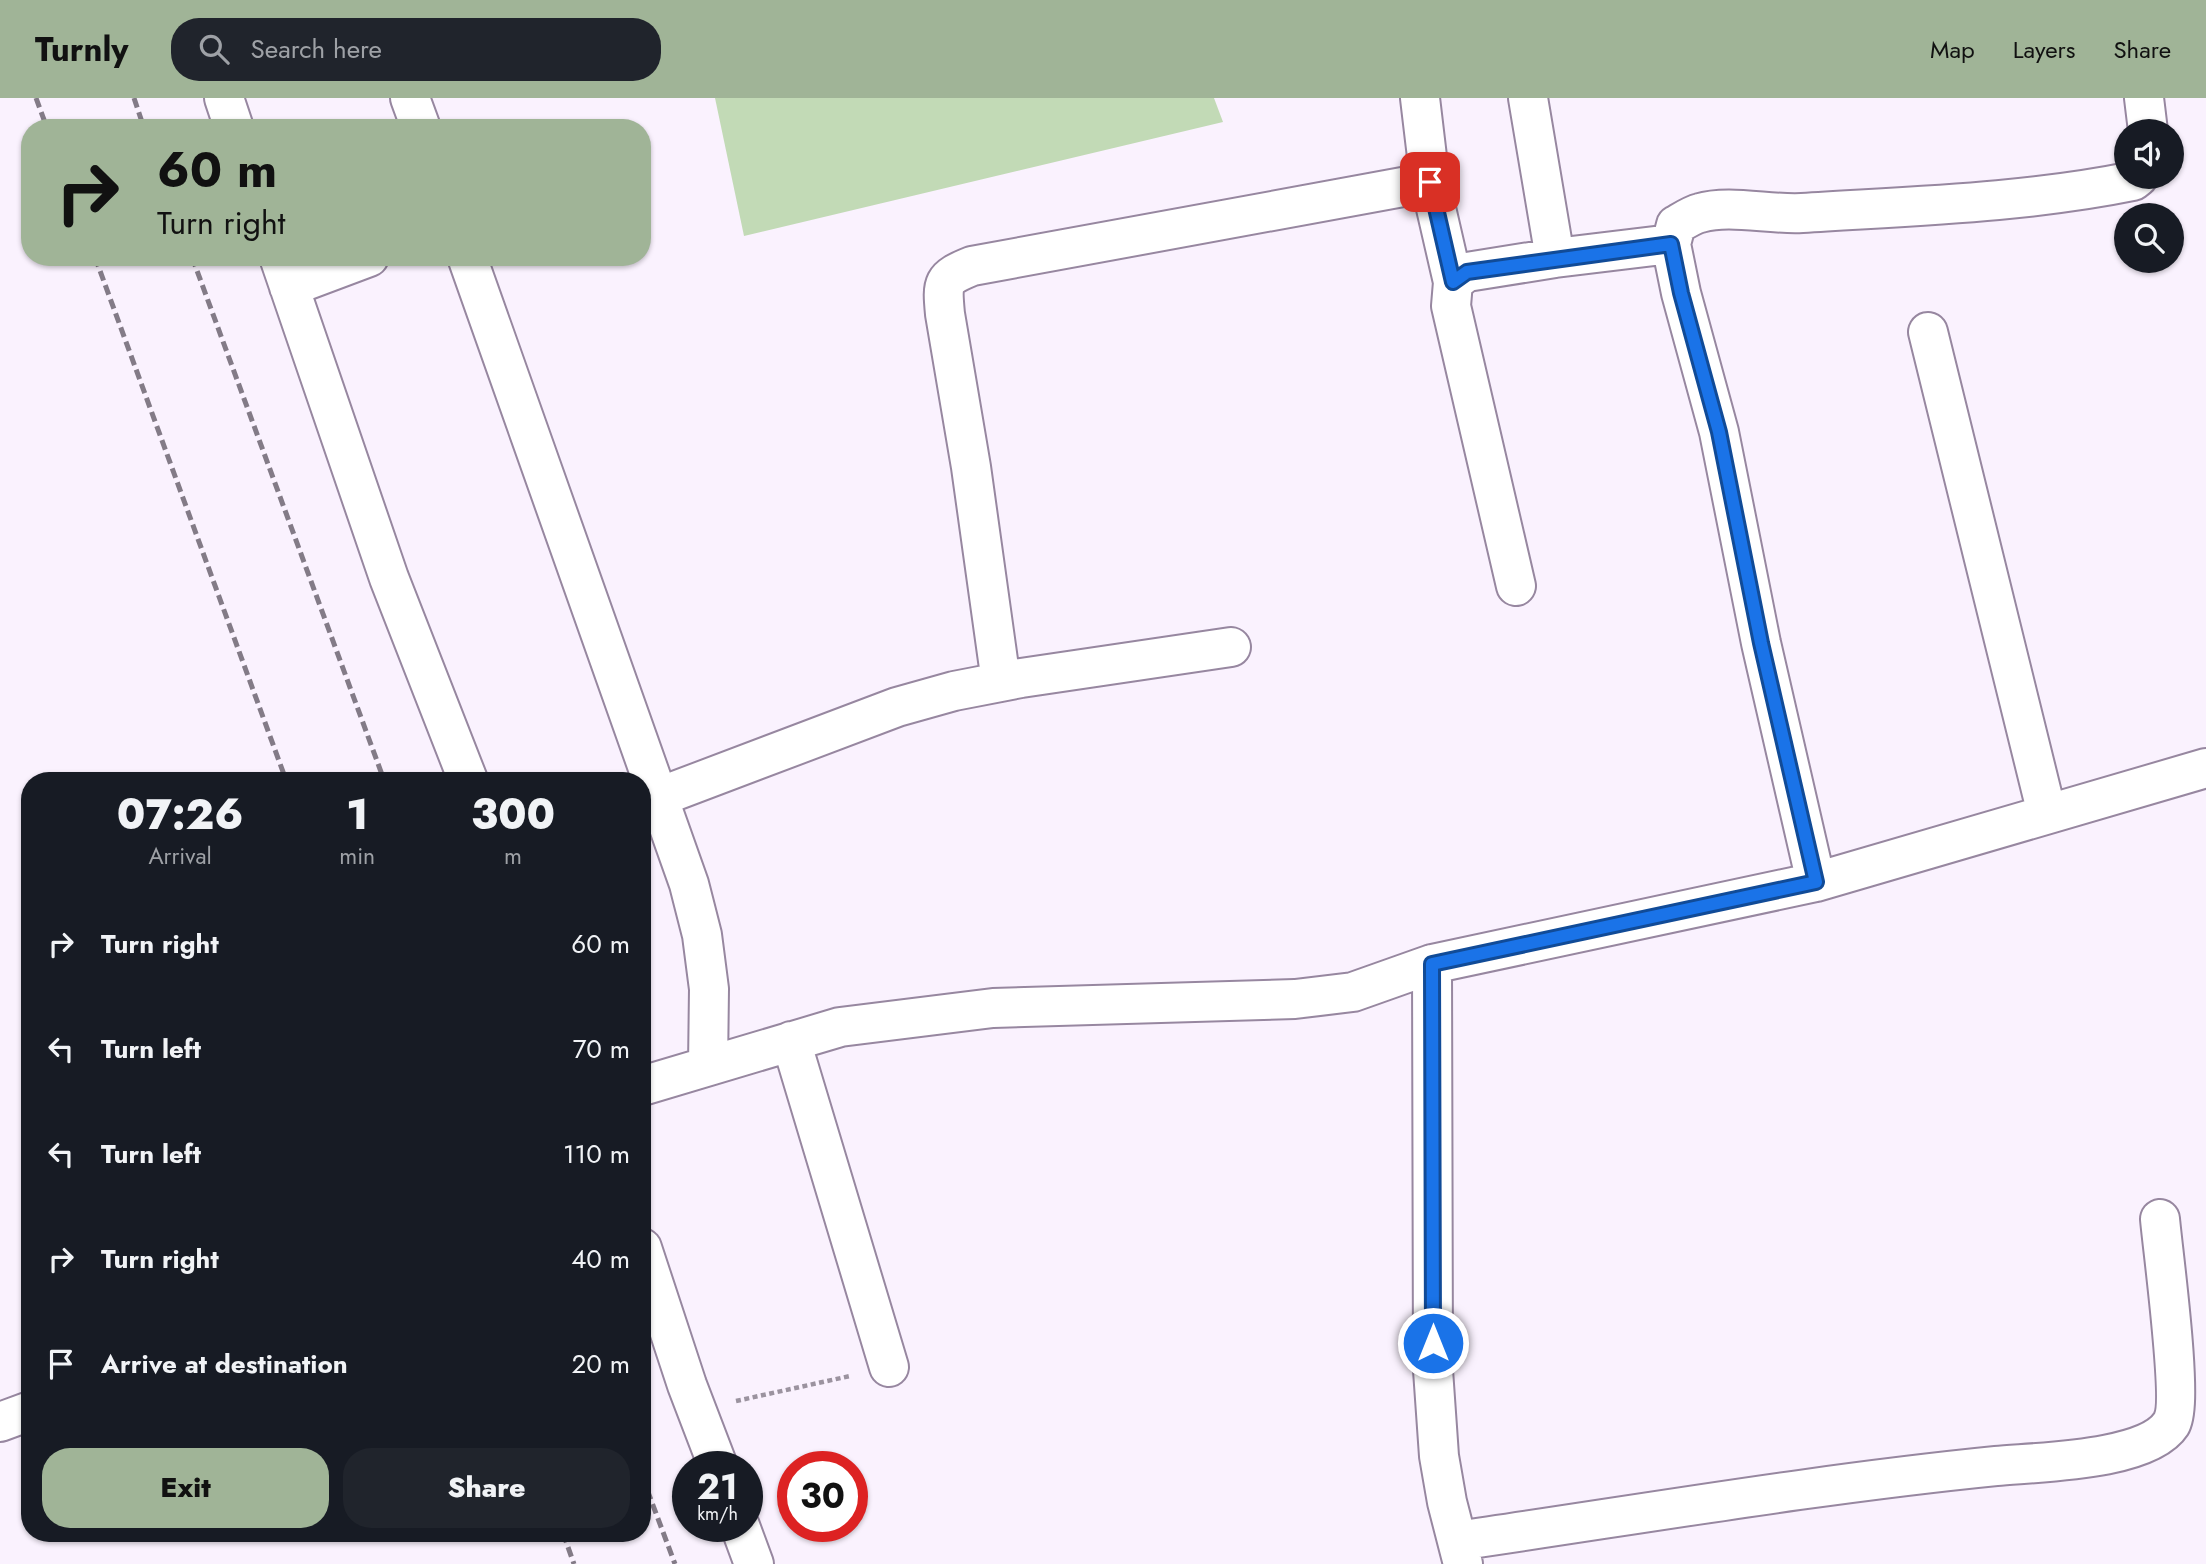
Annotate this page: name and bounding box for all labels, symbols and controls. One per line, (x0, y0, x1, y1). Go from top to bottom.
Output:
search box (171, 18, 661, 81)
text: Turnly (35, 26, 129, 73)
icon: search (195, 30, 233, 68)
text: Search here (251, 30, 382, 68)
text: Map (1930, 32, 1975, 67)
text: Layers (2013, 32, 2075, 67)
text: Share (2113, 32, 2171, 67)
map controls (2114, 119, 2184, 273)
button: sound (2114, 119, 2184, 189)
text: 60 m (157, 135, 277, 205)
icon: right (42, 147, 133, 238)
pin (1400, 152, 1460, 212)
icon: arrive (1411, 163, 1449, 201)
text: Turn right (157, 200, 286, 246)
button: search (2114, 203, 2184, 273)
text: 07:26 (117, 784, 243, 845)
text: 1 (346, 784, 368, 845)
text: 300 (471, 784, 555, 845)
text: Arrival (148, 839, 212, 873)
text: min (339, 839, 375, 873)
text: m (504, 839, 522, 873)
icon: right (42, 925, 80, 963)
text: Turn right (101, 925, 219, 963)
text: 60 m (571, 925, 630, 963)
icon: left (42, 1030, 80, 1068)
text: Turn left (101, 1030, 201, 1068)
text: 70 m (573, 1030, 630, 1068)
icon: left (42, 1135, 80, 1173)
text: Turn left (101, 1135, 201, 1173)
text: 110 m (563, 1135, 630, 1173)
icon: right (42, 1240, 80, 1278)
text: Turn right (101, 1240, 219, 1278)
text: 40 m (571, 1240, 630, 1278)
position arrow (1396, 1306, 1470, 1380)
icon: arrive (42, 1345, 80, 1383)
text: Arrive at destination (101, 1345, 348, 1383)
text: 20 m (572, 1345, 630, 1383)
button: Exit (42, 1448, 329, 1528)
button: Share (343, 1448, 630, 1528)
speed limit sign: 30 (777, 1451, 868, 1542)
text: 21 (697, 1462, 738, 1512)
text: km/h (697, 1501, 738, 1527)

